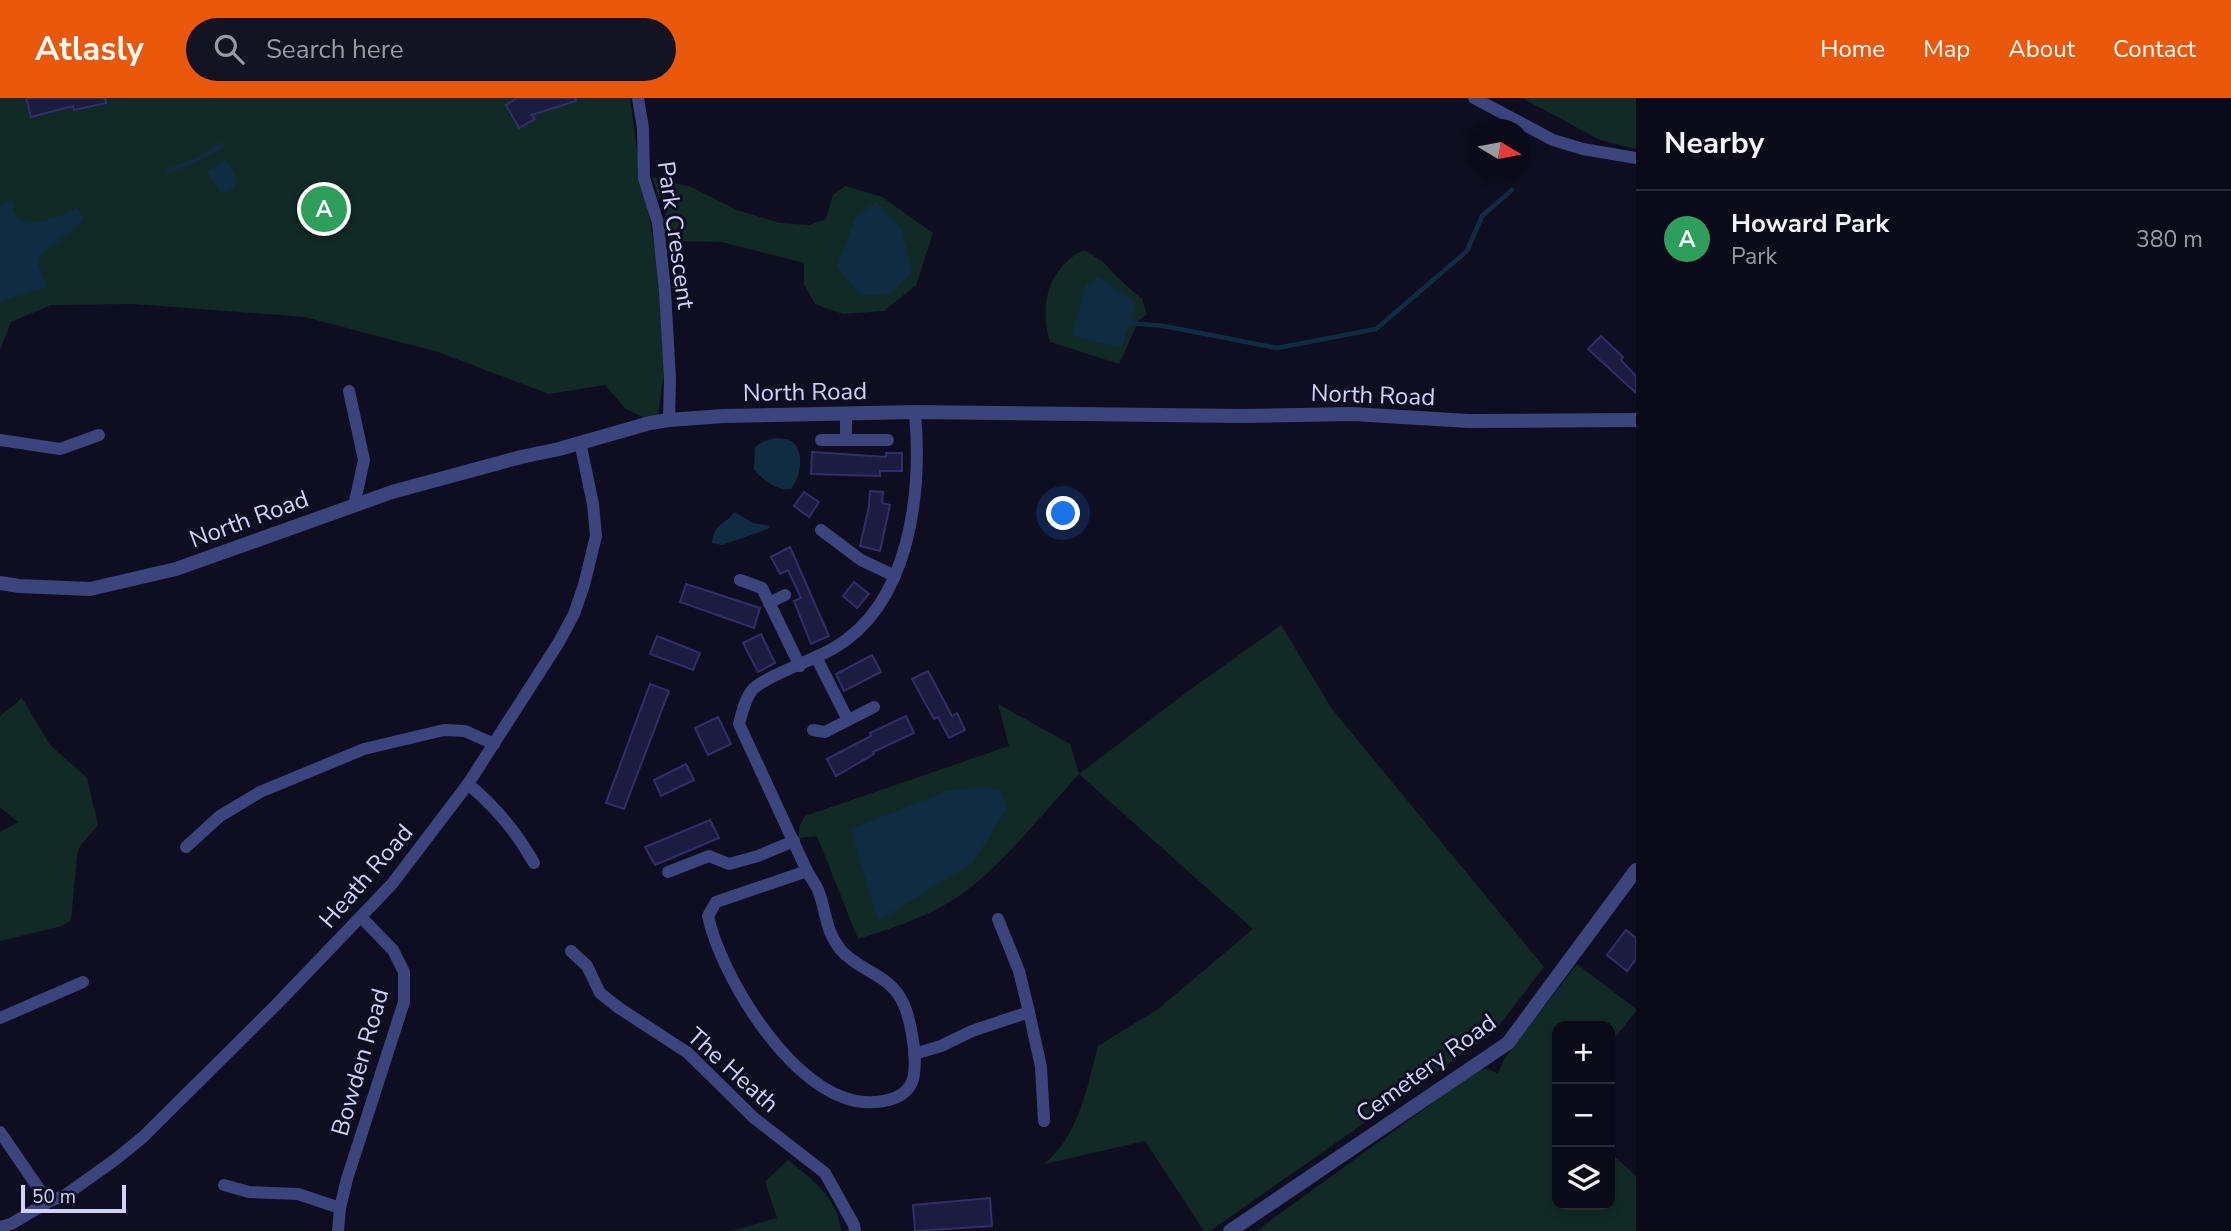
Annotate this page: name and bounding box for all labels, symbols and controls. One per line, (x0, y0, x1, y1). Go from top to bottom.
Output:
search box (186, 18, 676, 81)
text: Atlasly (35, 27, 144, 72)
icon: search (210, 30, 248, 68)
text: Search here (266, 32, 404, 67)
text: Home (1820, 33, 1885, 65)
text: Map (1923, 33, 1970, 65)
text: About (2008, 33, 2075, 65)
text: Contact (2113, 33, 2196, 65)
north arrow (1468, 119, 1531, 182)
text: Nearby (1664, 123, 1764, 164)
street label: Park Crescent (650, 159, 702, 311)
pin: A (301, 183, 347, 235)
text: Howard Park (1731, 206, 1889, 241)
text: A (1678, 224, 1696, 255)
text: 380 m (2136, 224, 2203, 255)
text: Park (1731, 241, 1777, 272)
street label: North Road (743, 375, 867, 409)
street label: North Road (1310, 377, 1436, 413)
street label: North Road (185, 483, 313, 555)
your location (1046, 496, 1080, 530)
street label: Heath Road (312, 817, 420, 935)
street label: Bowden Road (324, 985, 396, 1139)
street label: Cemetery Road (1349, 1006, 1503, 1130)
street label: The Heath (680, 1020, 786, 1120)
map controls (1552, 1021, 1615, 1210)
button: + (1552, 1021, 1615, 1084)
button: − (1552, 1084, 1615, 1147)
button: layers (1552, 1147, 1615, 1210)
scale bar (21, 1182, 126, 1214)
text: 50 m (32, 1184, 76, 1210)

